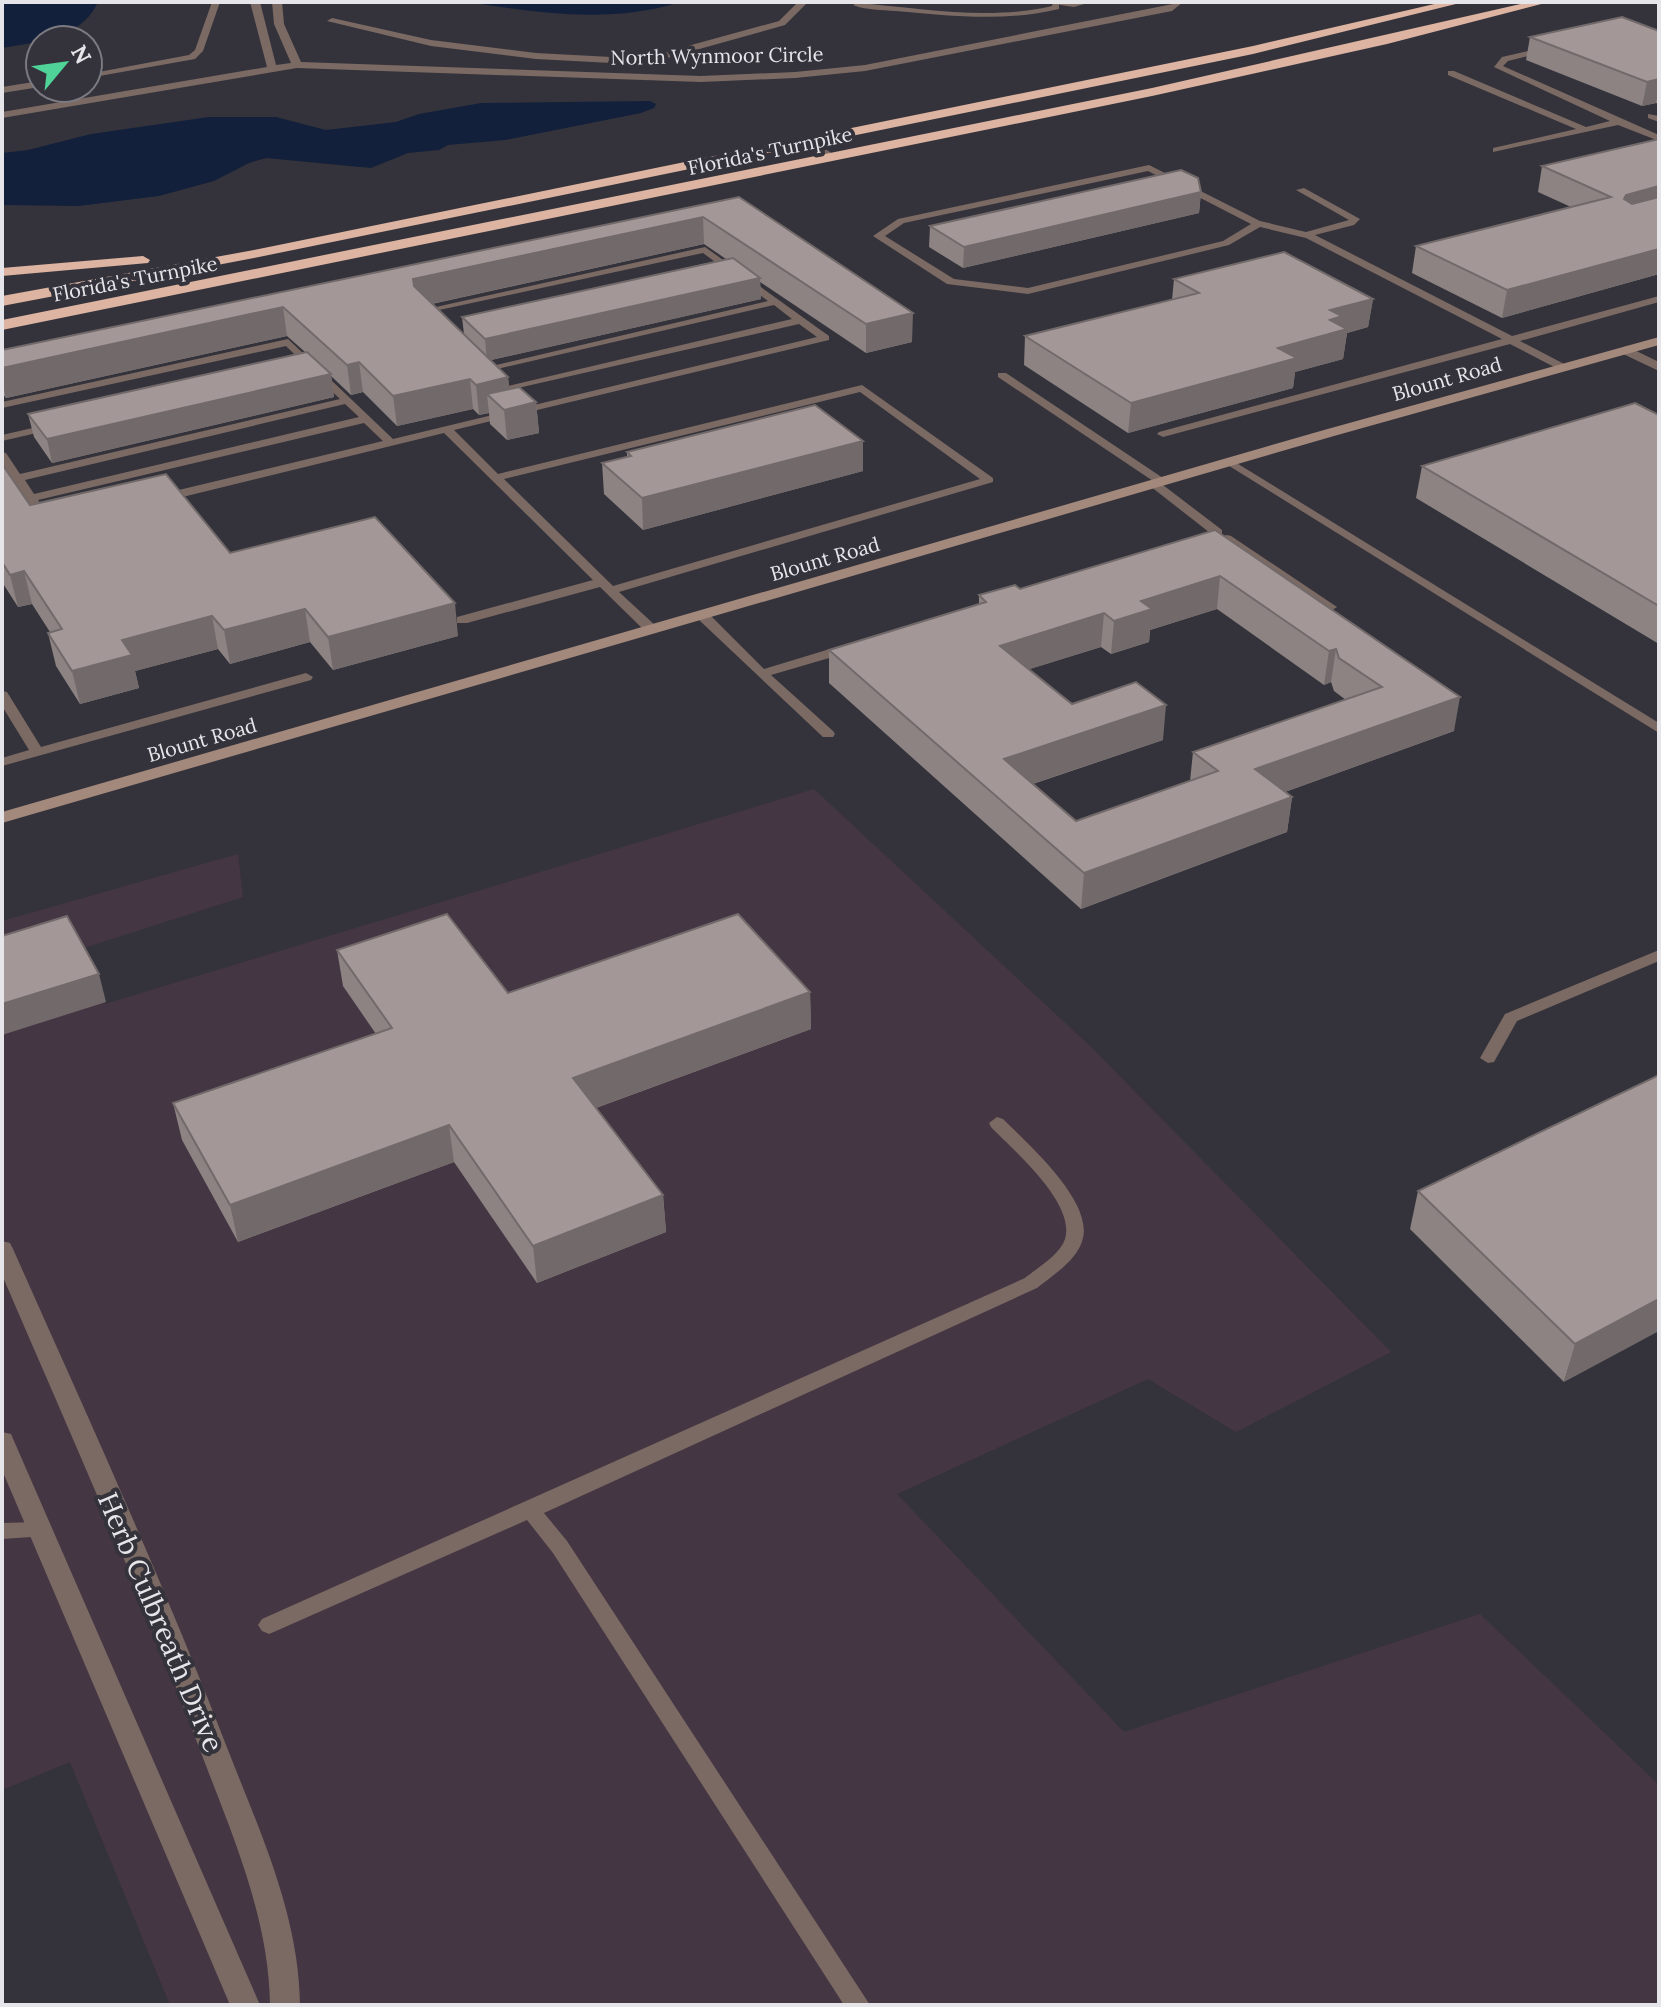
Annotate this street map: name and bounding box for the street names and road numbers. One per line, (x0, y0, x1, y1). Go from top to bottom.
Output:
street label: North Wynmoor Circle (610, 41, 824, 70)
street label: Florida's Turnpike (685, 121, 854, 180)
street label: Florida's Turnpike (50, 250, 220, 307)
street label: Blount Road (1389, 351, 1505, 406)
street label: Blount Road (767, 531, 883, 586)
street label: Blount Road (144, 712, 260, 767)
street label: Herb Culbreath Drive (90, 1487, 232, 1757)

